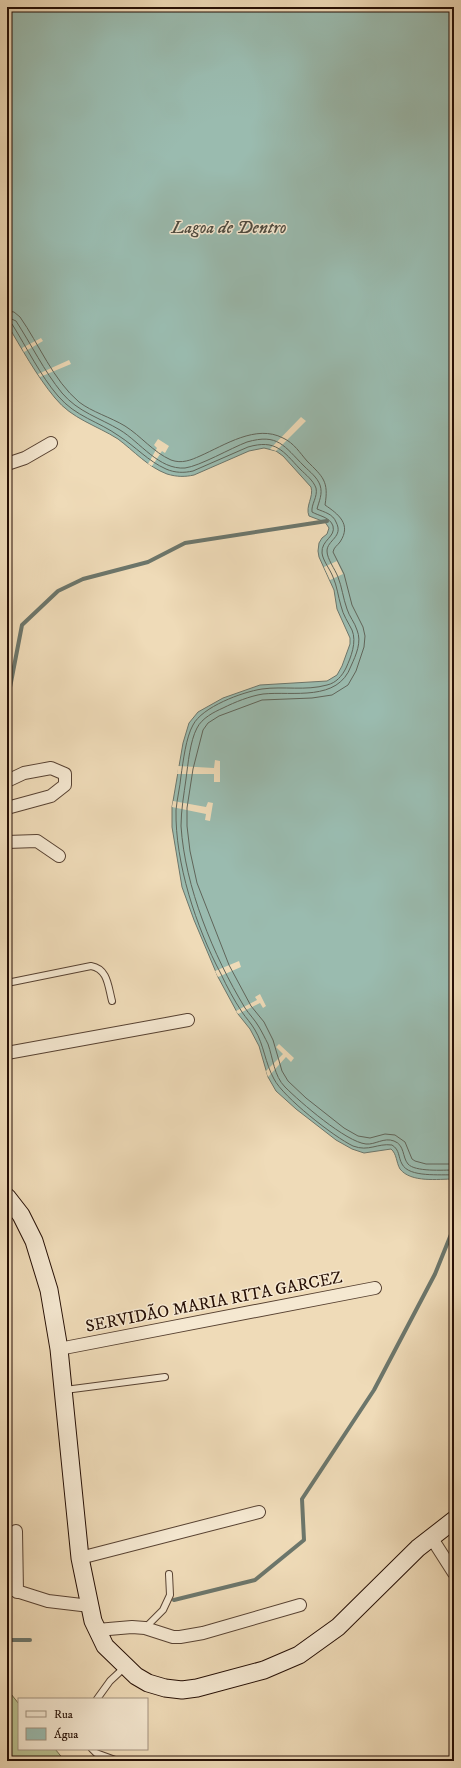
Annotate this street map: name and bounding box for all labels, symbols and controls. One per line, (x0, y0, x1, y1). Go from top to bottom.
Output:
water label: Lagoa de Dentro (171, 217, 287, 239)
street label: SERVIDÃO MARIA RITA GARCEZ (84, 1265, 344, 1338)
legend (18, 1698, 148, 1750)
text: Rua (54, 1707, 74, 1722)
text: Água (54, 1727, 79, 1742)

